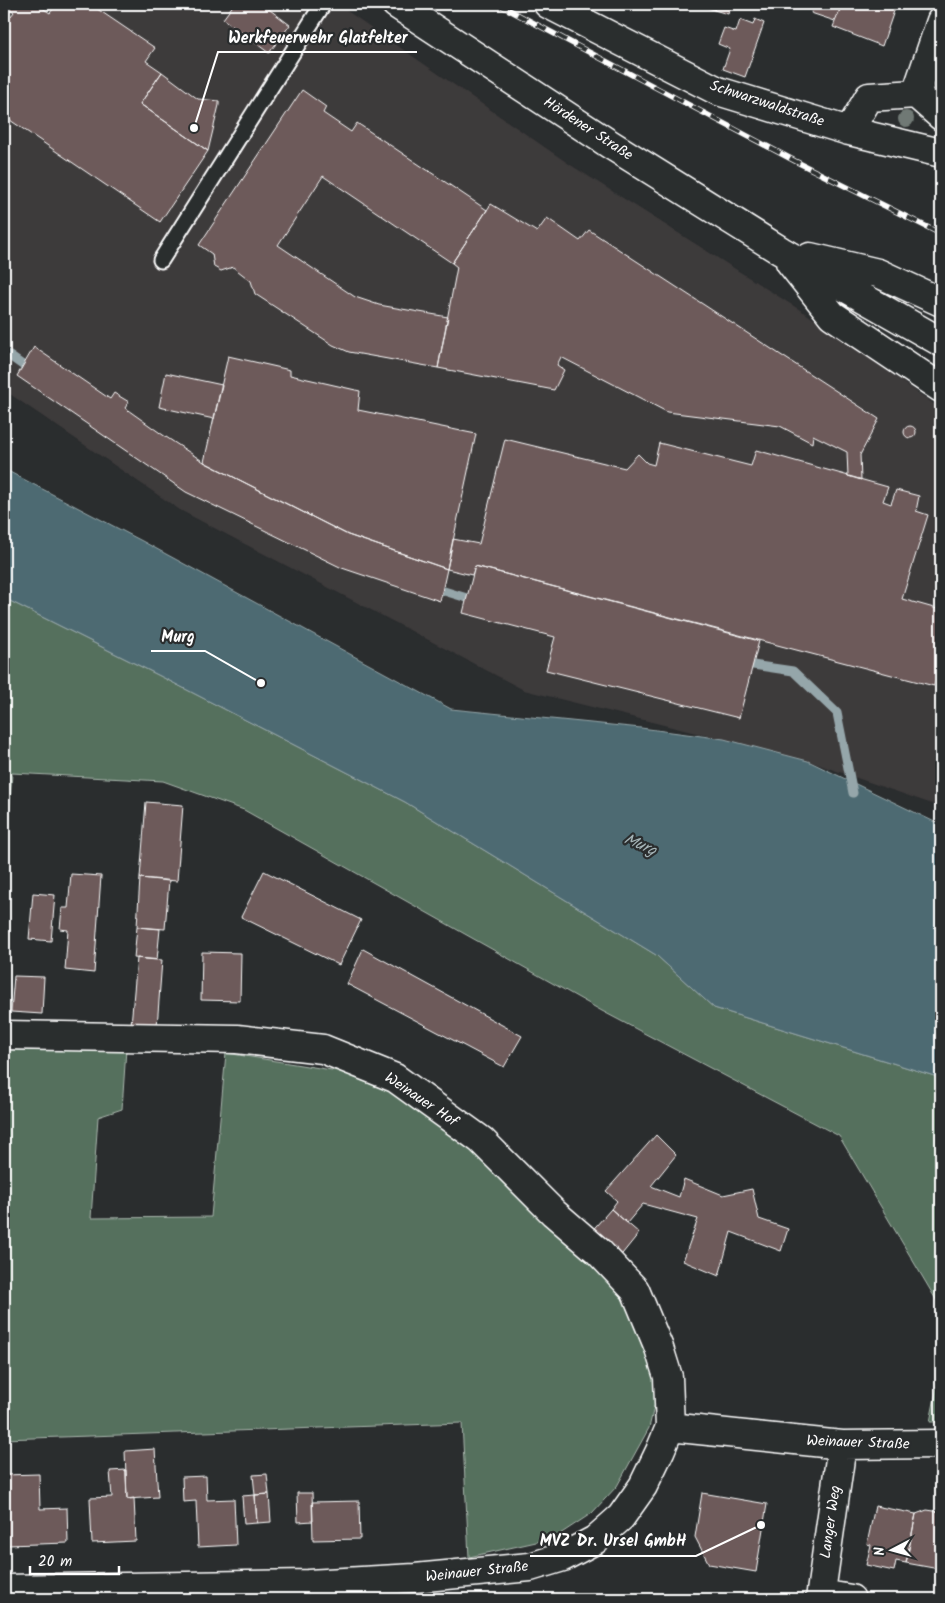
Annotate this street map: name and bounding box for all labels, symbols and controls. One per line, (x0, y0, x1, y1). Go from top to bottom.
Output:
callout: Werkfeuerwehr Glatfelter (218, 21, 417, 52)
text: Werkfeuerwehr Glatfelter (228, 26, 409, 51)
street label: Schwarzwaldstraße (707, 74, 828, 134)
street label: Hördener Straße (538, 91, 638, 167)
callout: Murg (151, 620, 205, 651)
text: Murg (161, 625, 195, 650)
water label: Murg (620, 827, 661, 864)
street label: Weinauer Hof (379, 1066, 464, 1134)
street label: Weinauer Straße (806, 1429, 910, 1457)
street label: Langer Weg (814, 1484, 848, 1560)
callout: MVZ Dr. Ursel GmbH (530, 1525, 696, 1556)
north arrow (868, 1526, 918, 1576)
text: MVZ Dr. Ursel GmbH (540, 1529, 686, 1554)
scale bar (30, 1543, 119, 1575)
text: N (869, 1546, 891, 1557)
text: 20 m (38, 1550, 72, 1574)
street label: Weinauer Straße (424, 1555, 530, 1589)

